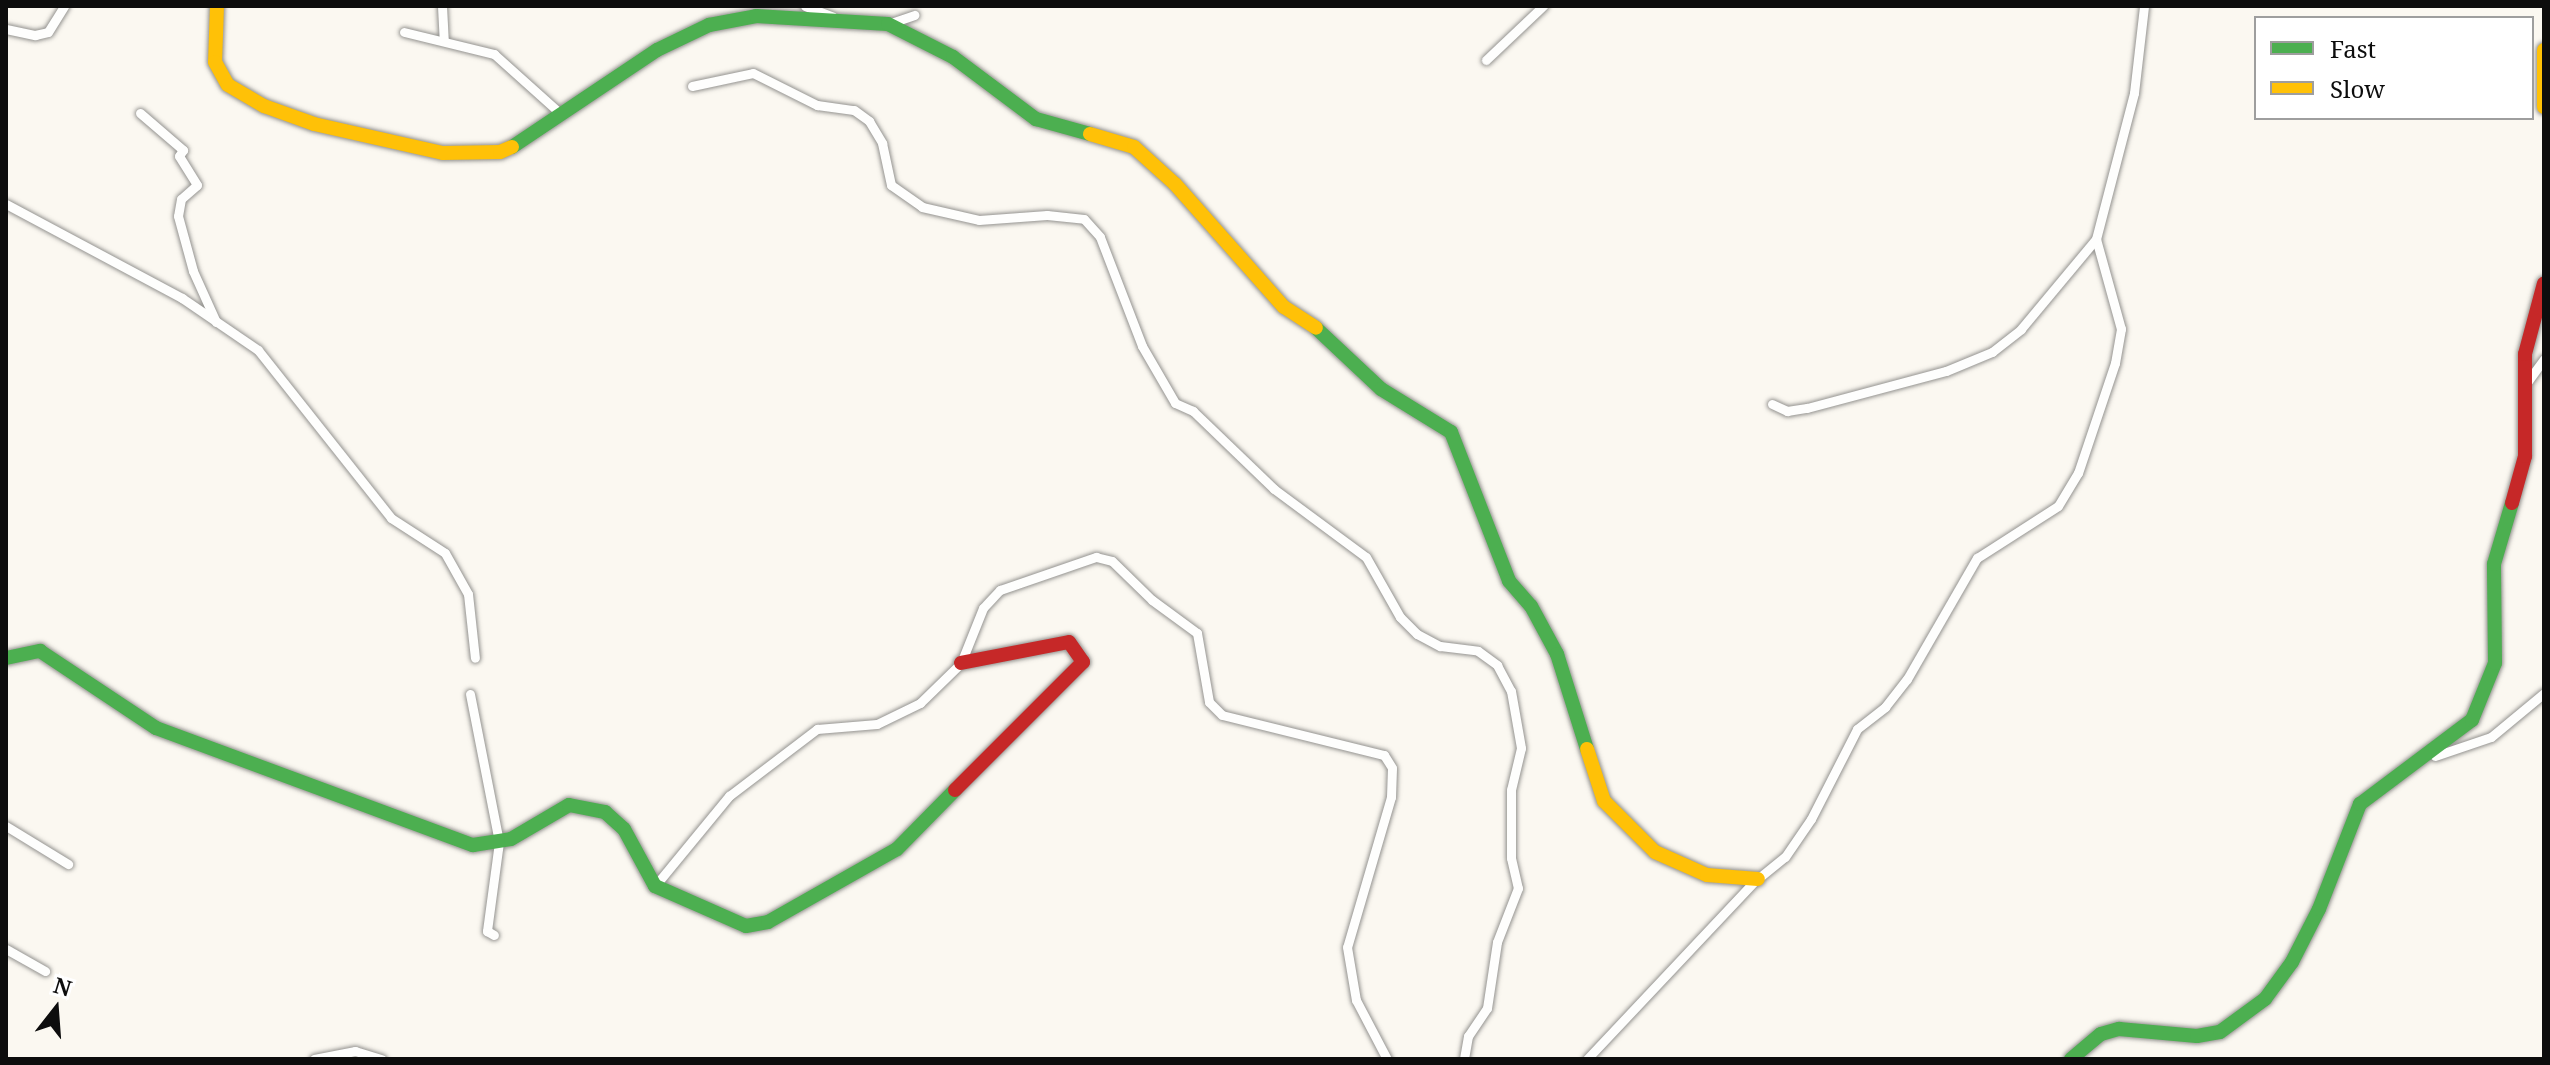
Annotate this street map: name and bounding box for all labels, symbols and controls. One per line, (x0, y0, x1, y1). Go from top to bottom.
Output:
legend (2254, 16, 2534, 120)
text: Fast (2330, 32, 2376, 65)
text: Slow (2330, 72, 2385, 105)
north arrow (16, 969, 96, 1049)
text: N (50, 969, 76, 1003)

